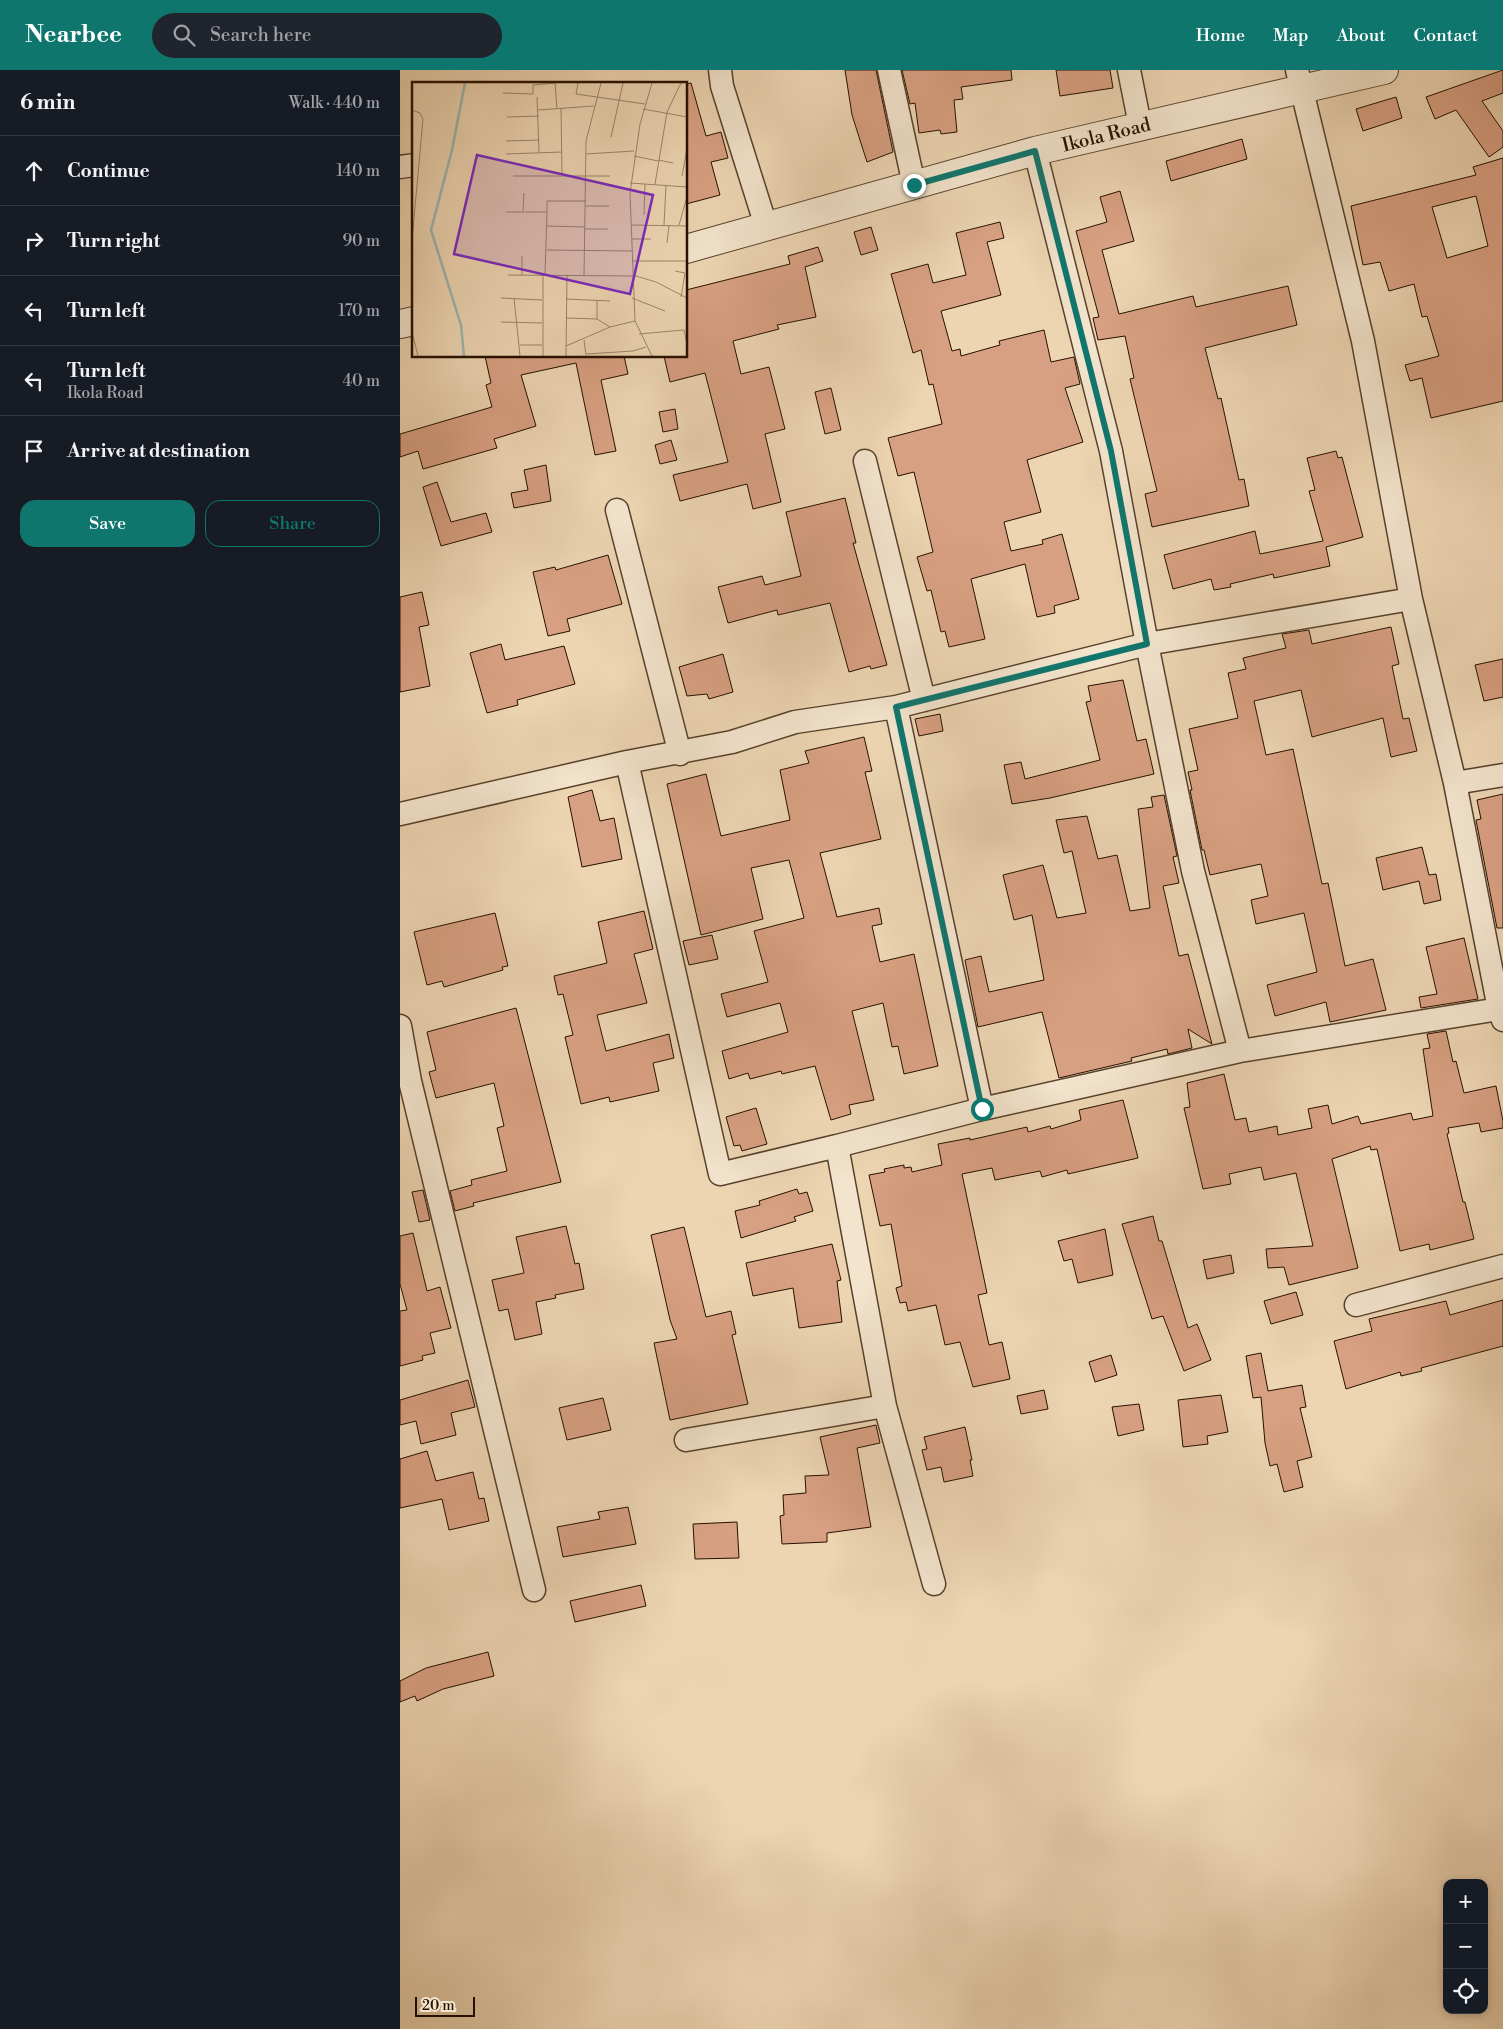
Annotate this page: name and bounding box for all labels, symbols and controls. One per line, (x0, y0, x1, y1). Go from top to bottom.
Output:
search box (152, 13, 502, 58)
text: Nearbee (25, 20, 122, 50)
icon: search (170, 21, 198, 49)
text: Search here (210, 23, 311, 47)
text: Home (1196, 24, 1245, 47)
text: Map (1273, 24, 1309, 47)
text: About (1337, 24, 1386, 47)
text: Contact (1414, 24, 1478, 47)
inset map (412, 82, 688, 358)
text: 6 min (20, 90, 75, 116)
text: Walk · 440 m (289, 93, 380, 113)
street label: Ikola Road (1059, 112, 1153, 158)
icon: ahead (20, 157, 48, 185)
text: Continue (67, 159, 150, 183)
text: 140 m (336, 161, 380, 181)
route end (903, 174, 926, 197)
icon: right (20, 227, 48, 255)
text: Turn right (67, 229, 160, 253)
text: 90 m (342, 231, 380, 251)
icon: left (20, 297, 48, 325)
text: Turn left (67, 299, 146, 323)
text: 170 m (338, 301, 380, 321)
text: Turn left (67, 359, 146, 383)
icon: left (20, 367, 48, 395)
text: 40 m (343, 371, 380, 391)
text: Ikola Road (67, 383, 143, 403)
icon: arrive (20, 437, 48, 465)
text: Arrive at destination (67, 439, 250, 463)
button: Save (20, 500, 195, 547)
button: Share (205, 500, 380, 547)
route start (971, 1098, 994, 1121)
map controls (1443, 1879, 1488, 2014)
button: + (1443, 1879, 1488, 1924)
button: − (1443, 1924, 1488, 1969)
button: locate (1443, 1969, 1488, 2014)
scale bar (415, 1994, 475, 2017)
text: 20 m (422, 1997, 454, 2015)

